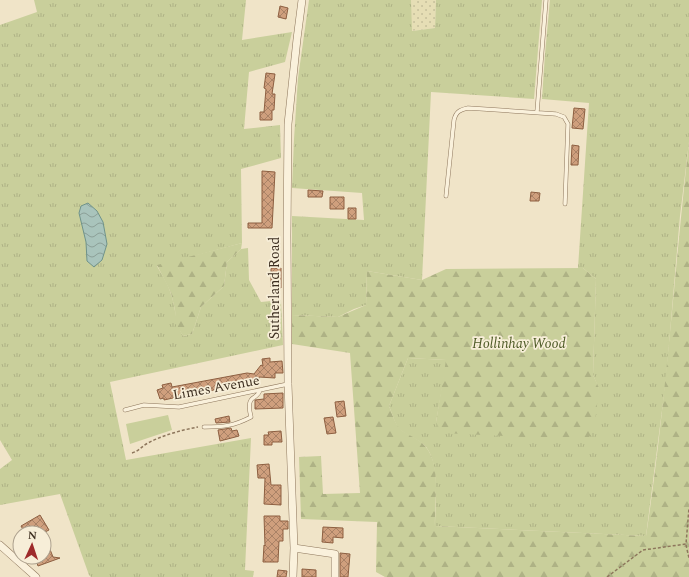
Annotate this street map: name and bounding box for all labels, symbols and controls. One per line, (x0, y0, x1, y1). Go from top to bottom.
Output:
street label: Sutherland Road (264, 236, 285, 339)
park label: Hollinhay Wood (472, 333, 566, 354)
street label: Limes Avenue (171, 369, 261, 405)
north arrow (12, 525, 52, 565)
text: N (28, 527, 37, 544)

